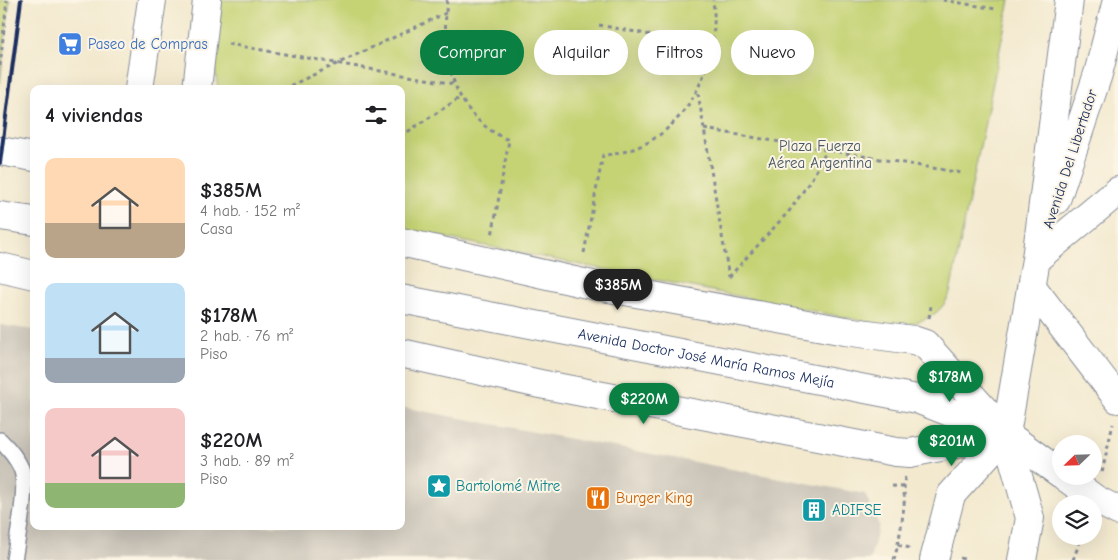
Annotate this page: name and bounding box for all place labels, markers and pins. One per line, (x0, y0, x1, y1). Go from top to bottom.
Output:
supermarket icon: Paseo de Compras (57, 31, 83, 57)
place label: Paseo de Compras (88, 35, 208, 53)
pin: $385M (583, 268, 653, 311)
pin: $178M (915, 360, 985, 403)
pin: $220M (609, 382, 679, 425)
pin: $201M (917, 424, 987, 467)
place icon: Bartolomé Mitre (426, 473, 452, 499)
place label: Bartolomé Mitre (456, 477, 561, 495)
restaurant icon: Burger King (585, 485, 611, 511)
place label: Burger King (616, 489, 693, 507)
building icon: ADIFSE (801, 497, 827, 523)
place label: ADIFSE (832, 501, 882, 519)

